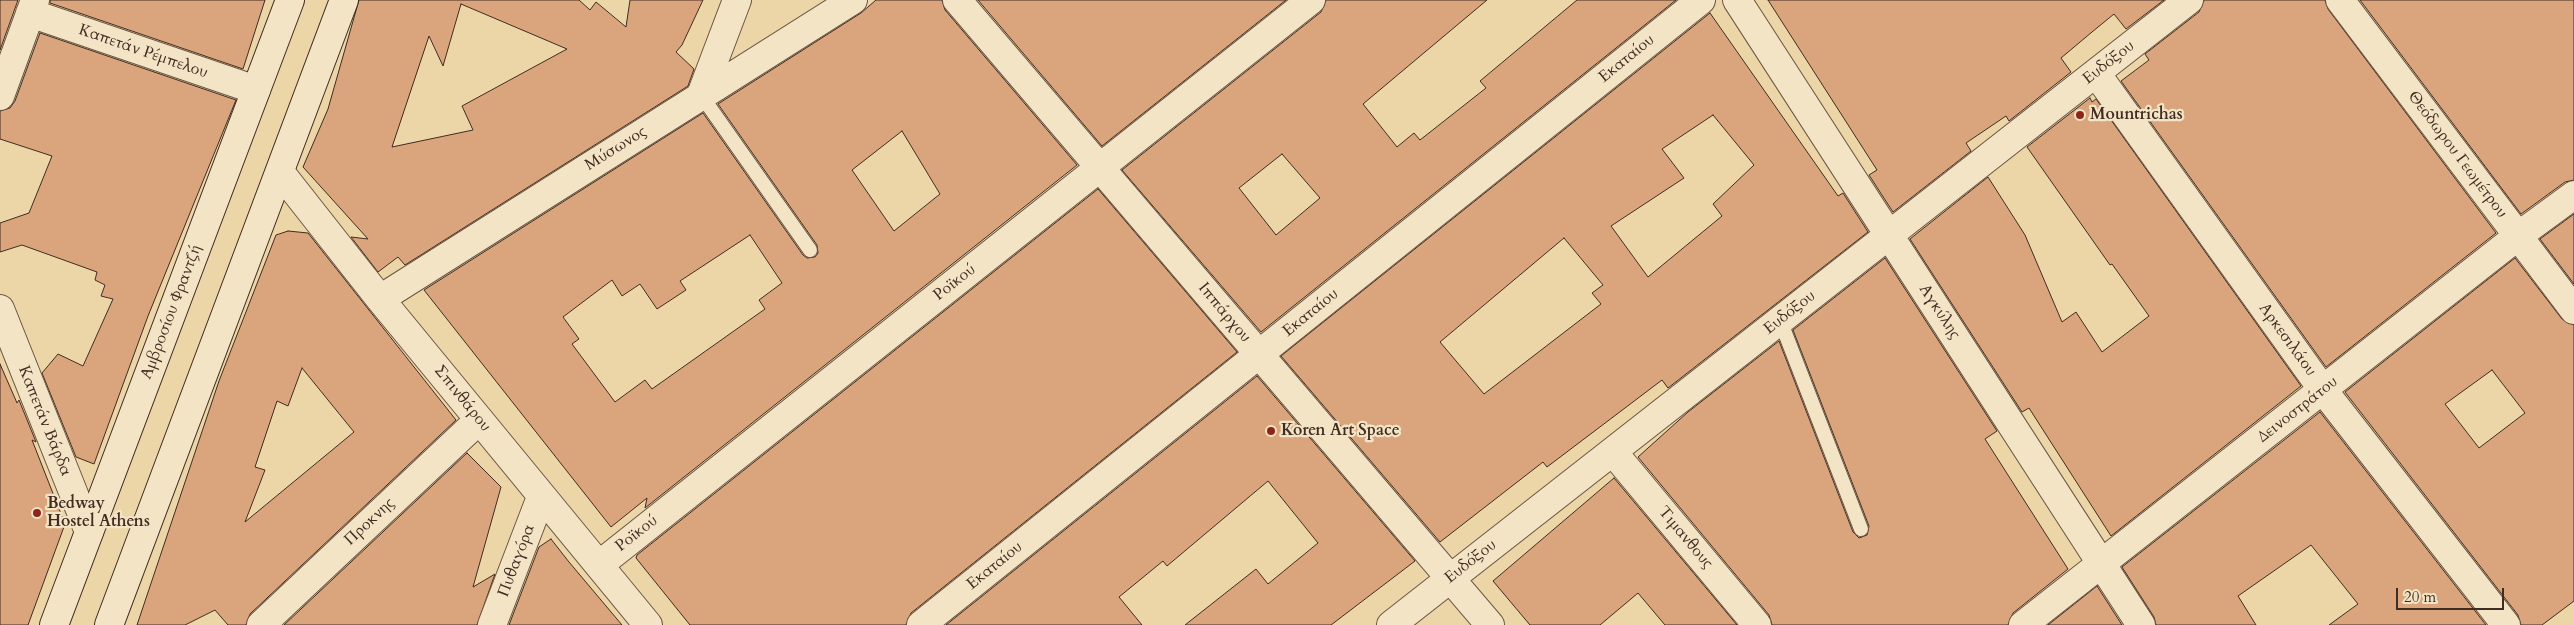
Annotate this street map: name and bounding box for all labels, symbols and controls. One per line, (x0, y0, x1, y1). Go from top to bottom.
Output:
street label: Καπετάν Ρέμπελου (76, 21, 210, 83)
street label: Εκαταίου (1595, 31, 1659, 87)
street label: Ευδόξου (2079, 37, 2139, 89)
street label: Θεόδωρου Γεωμέτρου (2403, 88, 2511, 222)
place label: Mountrichas (2090, 105, 2183, 125)
marker: Mountrichas (2074, 109, 2086, 121)
street label: Μύσωνος (582, 123, 650, 175)
street label: Αμβροσίου Φραντζή (137, 242, 207, 382)
street label: Ροϊκού (930, 261, 980, 305)
street label: Ιππάρχου (1193, 279, 1255, 347)
street label: Αγκύλης (1914, 281, 1964, 343)
street label: Εκαταίου (1279, 285, 1343, 341)
street label: Ευδόξου (1760, 287, 1820, 339)
street label: Αρκεσιλάου (2254, 300, 2320, 380)
street label: Σπινθάρου (429, 362, 495, 436)
street label: Καπετάν Βάρδα (13, 363, 75, 479)
street label: Δεινοστράτου (2254, 373, 2342, 447)
place label: Koren Art Space (1281, 421, 1400, 441)
marker: Koren Art Space (1265, 425, 1277, 437)
place label: Bedway Hostel Athens (47, 494, 150, 532)
street label: Προκνης (341, 494, 399, 550)
street label: Τιμανθους (1653, 503, 1717, 573)
marker: Bedway Hostel Athens (31, 507, 43, 519)
street label: Ροϊκού (612, 512, 662, 556)
street label: Πυθαγόρα (494, 522, 540, 600)
street label: Ευδόξου (1441, 536, 1501, 588)
street label: Εκαταίου (963, 538, 1027, 594)
scale bar (2399, 578, 2506, 610)
text: 20 m (2404, 587, 2436, 607)

